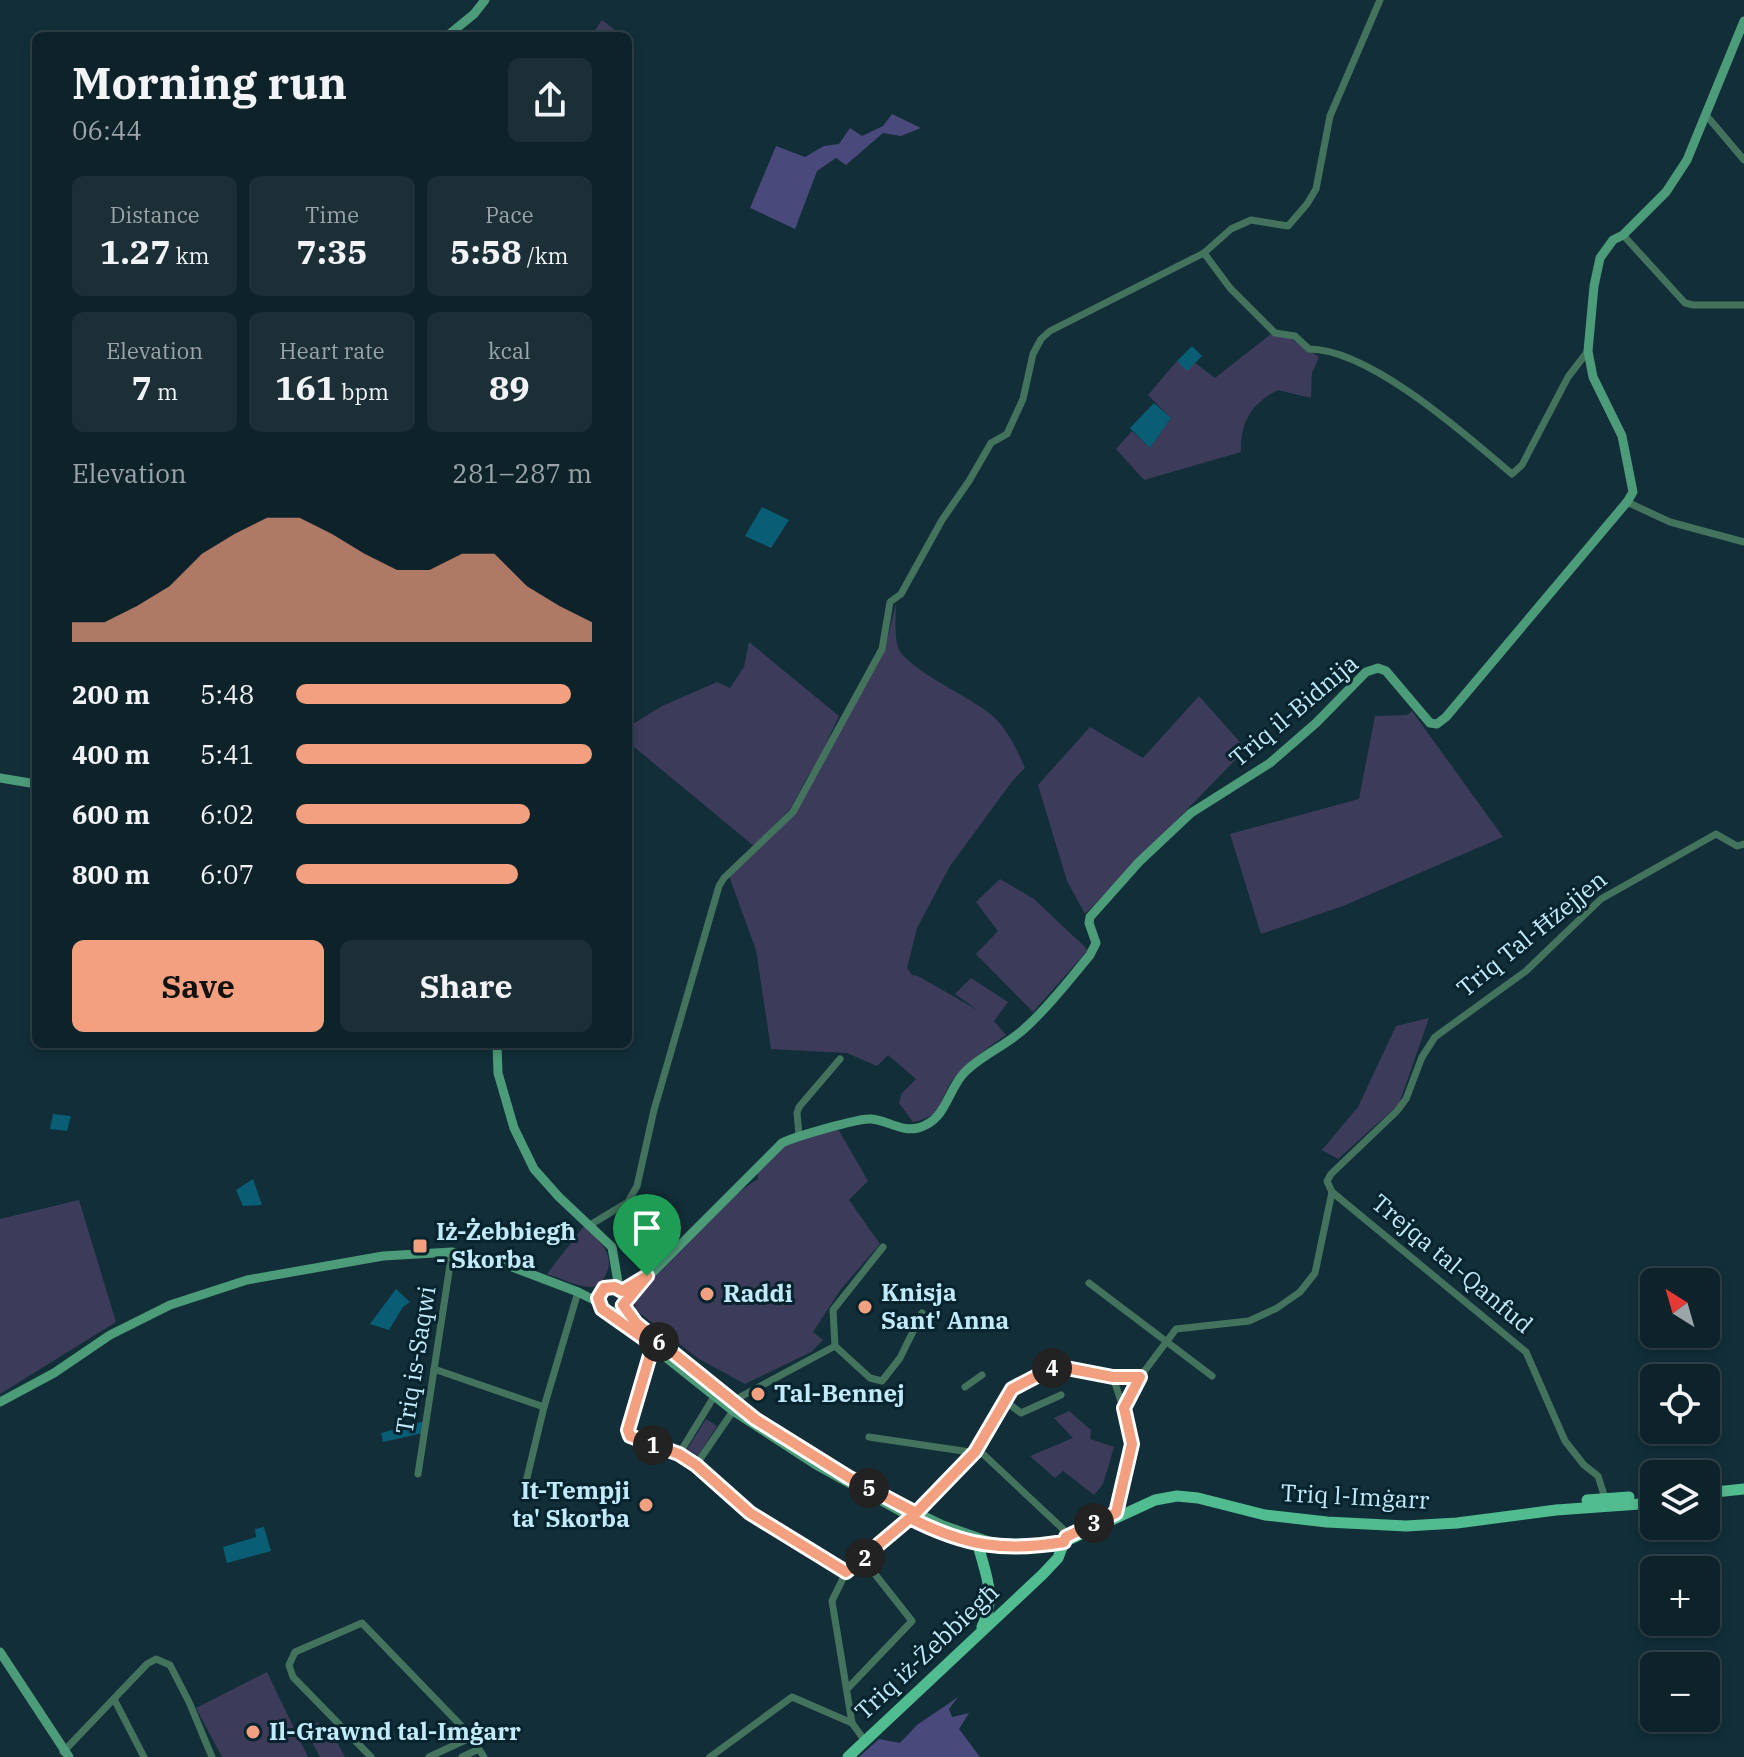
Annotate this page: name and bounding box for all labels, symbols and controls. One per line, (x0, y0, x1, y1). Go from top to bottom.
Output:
text: Morning run (72, 54, 347, 111)
button: share (508, 58, 592, 142)
text: 06:44 (72, 113, 142, 147)
text: Distance (110, 200, 200, 229)
text: Time (305, 200, 359, 229)
text: Pace (485, 200, 534, 229)
text: 1.27 (100, 229, 171, 273)
text: 7:35 (296, 229, 368, 273)
text: 5:58 (450, 229, 522, 273)
text: km (171, 241, 210, 270)
text: /km (522, 241, 569, 270)
text: Elevation (106, 336, 203, 365)
text: Heart rate (279, 336, 385, 365)
text: kcal (488, 336, 531, 365)
text: 7 (131, 365, 152, 409)
text: 161 (275, 365, 336, 409)
text: 89 (489, 365, 530, 409)
text: m (152, 377, 178, 406)
text: bpm (336, 377, 389, 406)
text: Elevation (72, 456, 187, 490)
text: 281–287 m (452, 456, 592, 490)
street label: Triq il-Bidnija (1222, 647, 1365, 774)
text: 200 m (72, 677, 150, 711)
text: 5:48 (200, 677, 254, 711)
text: 400 m (72, 737, 150, 771)
text: 5:41 (200, 737, 254, 771)
text: 600 m (72, 797, 150, 831)
text: 6:02 (200, 797, 254, 831)
text: 800 m (72, 857, 150, 891)
text: 6:07 (200, 857, 254, 891)
street label: Triq Tal-Ħżejjen (1450, 863, 1613, 1004)
button: Save (72, 940, 324, 1032)
button: Share (340, 940, 592, 1032)
street label: Trejqa tal-Qanfud (1365, 1186, 1540, 1340)
pin (613, 1194, 681, 1276)
icon: arrive (625, 1206, 669, 1250)
place label: Iż-Żebbiegħ - Skorba (436, 1215, 576, 1275)
marker: Iż-Żebbiegħ - Skorba (411, 1237, 429, 1255)
north arrow (1640, 1268, 1720, 1348)
map controls (1640, 1268, 1720, 1732)
place label: Knisja Sant' Anna (881, 1276, 1010, 1336)
place label: Raddi (723, 1277, 793, 1309)
street label: Triq is-Saqwi (388, 1284, 442, 1436)
marker: Raddi (698, 1285, 716, 1303)
marker: Knisja Sant' Anna (856, 1298, 874, 1316)
pin: 6 (639, 1322, 679, 1362)
text: 6 (652, 1327, 666, 1356)
pin: 4 (1032, 1348, 1072, 1388)
text: 4 (1045, 1353, 1059, 1382)
button: locate (1640, 1364, 1720, 1444)
place label: Tal-Bennej (774, 1377, 905, 1409)
marker: Tal-Bennej (749, 1385, 767, 1403)
pin: 1 (633, 1425, 673, 1465)
text: 1 (646, 1430, 660, 1459)
button: layers (1640, 1460, 1720, 1540)
pin: 5 (849, 1468, 889, 1508)
text: 5 (862, 1473, 876, 1502)
place label: It-Tempji ta' Skorba (512, 1474, 630, 1534)
street label: Triq l-Imġarr (1280, 1476, 1430, 1516)
marker: It-Tempji ta' Skorba (637, 1496, 655, 1514)
pin: 3 (1074, 1503, 1114, 1543)
text: 3 (1087, 1508, 1101, 1537)
pin: 2 (845, 1538, 885, 1578)
text: 2 (858, 1543, 872, 1572)
button: + (1640, 1556, 1720, 1636)
street label: Triq iż-Żebbiegħ (847, 1576, 1005, 1726)
button: − (1640, 1652, 1720, 1732)
place label: Il-Grawnd tal-Imġarr (269, 1715, 521, 1747)
marker: Il-Grawnd tal-Imġarr (244, 1723, 262, 1741)

